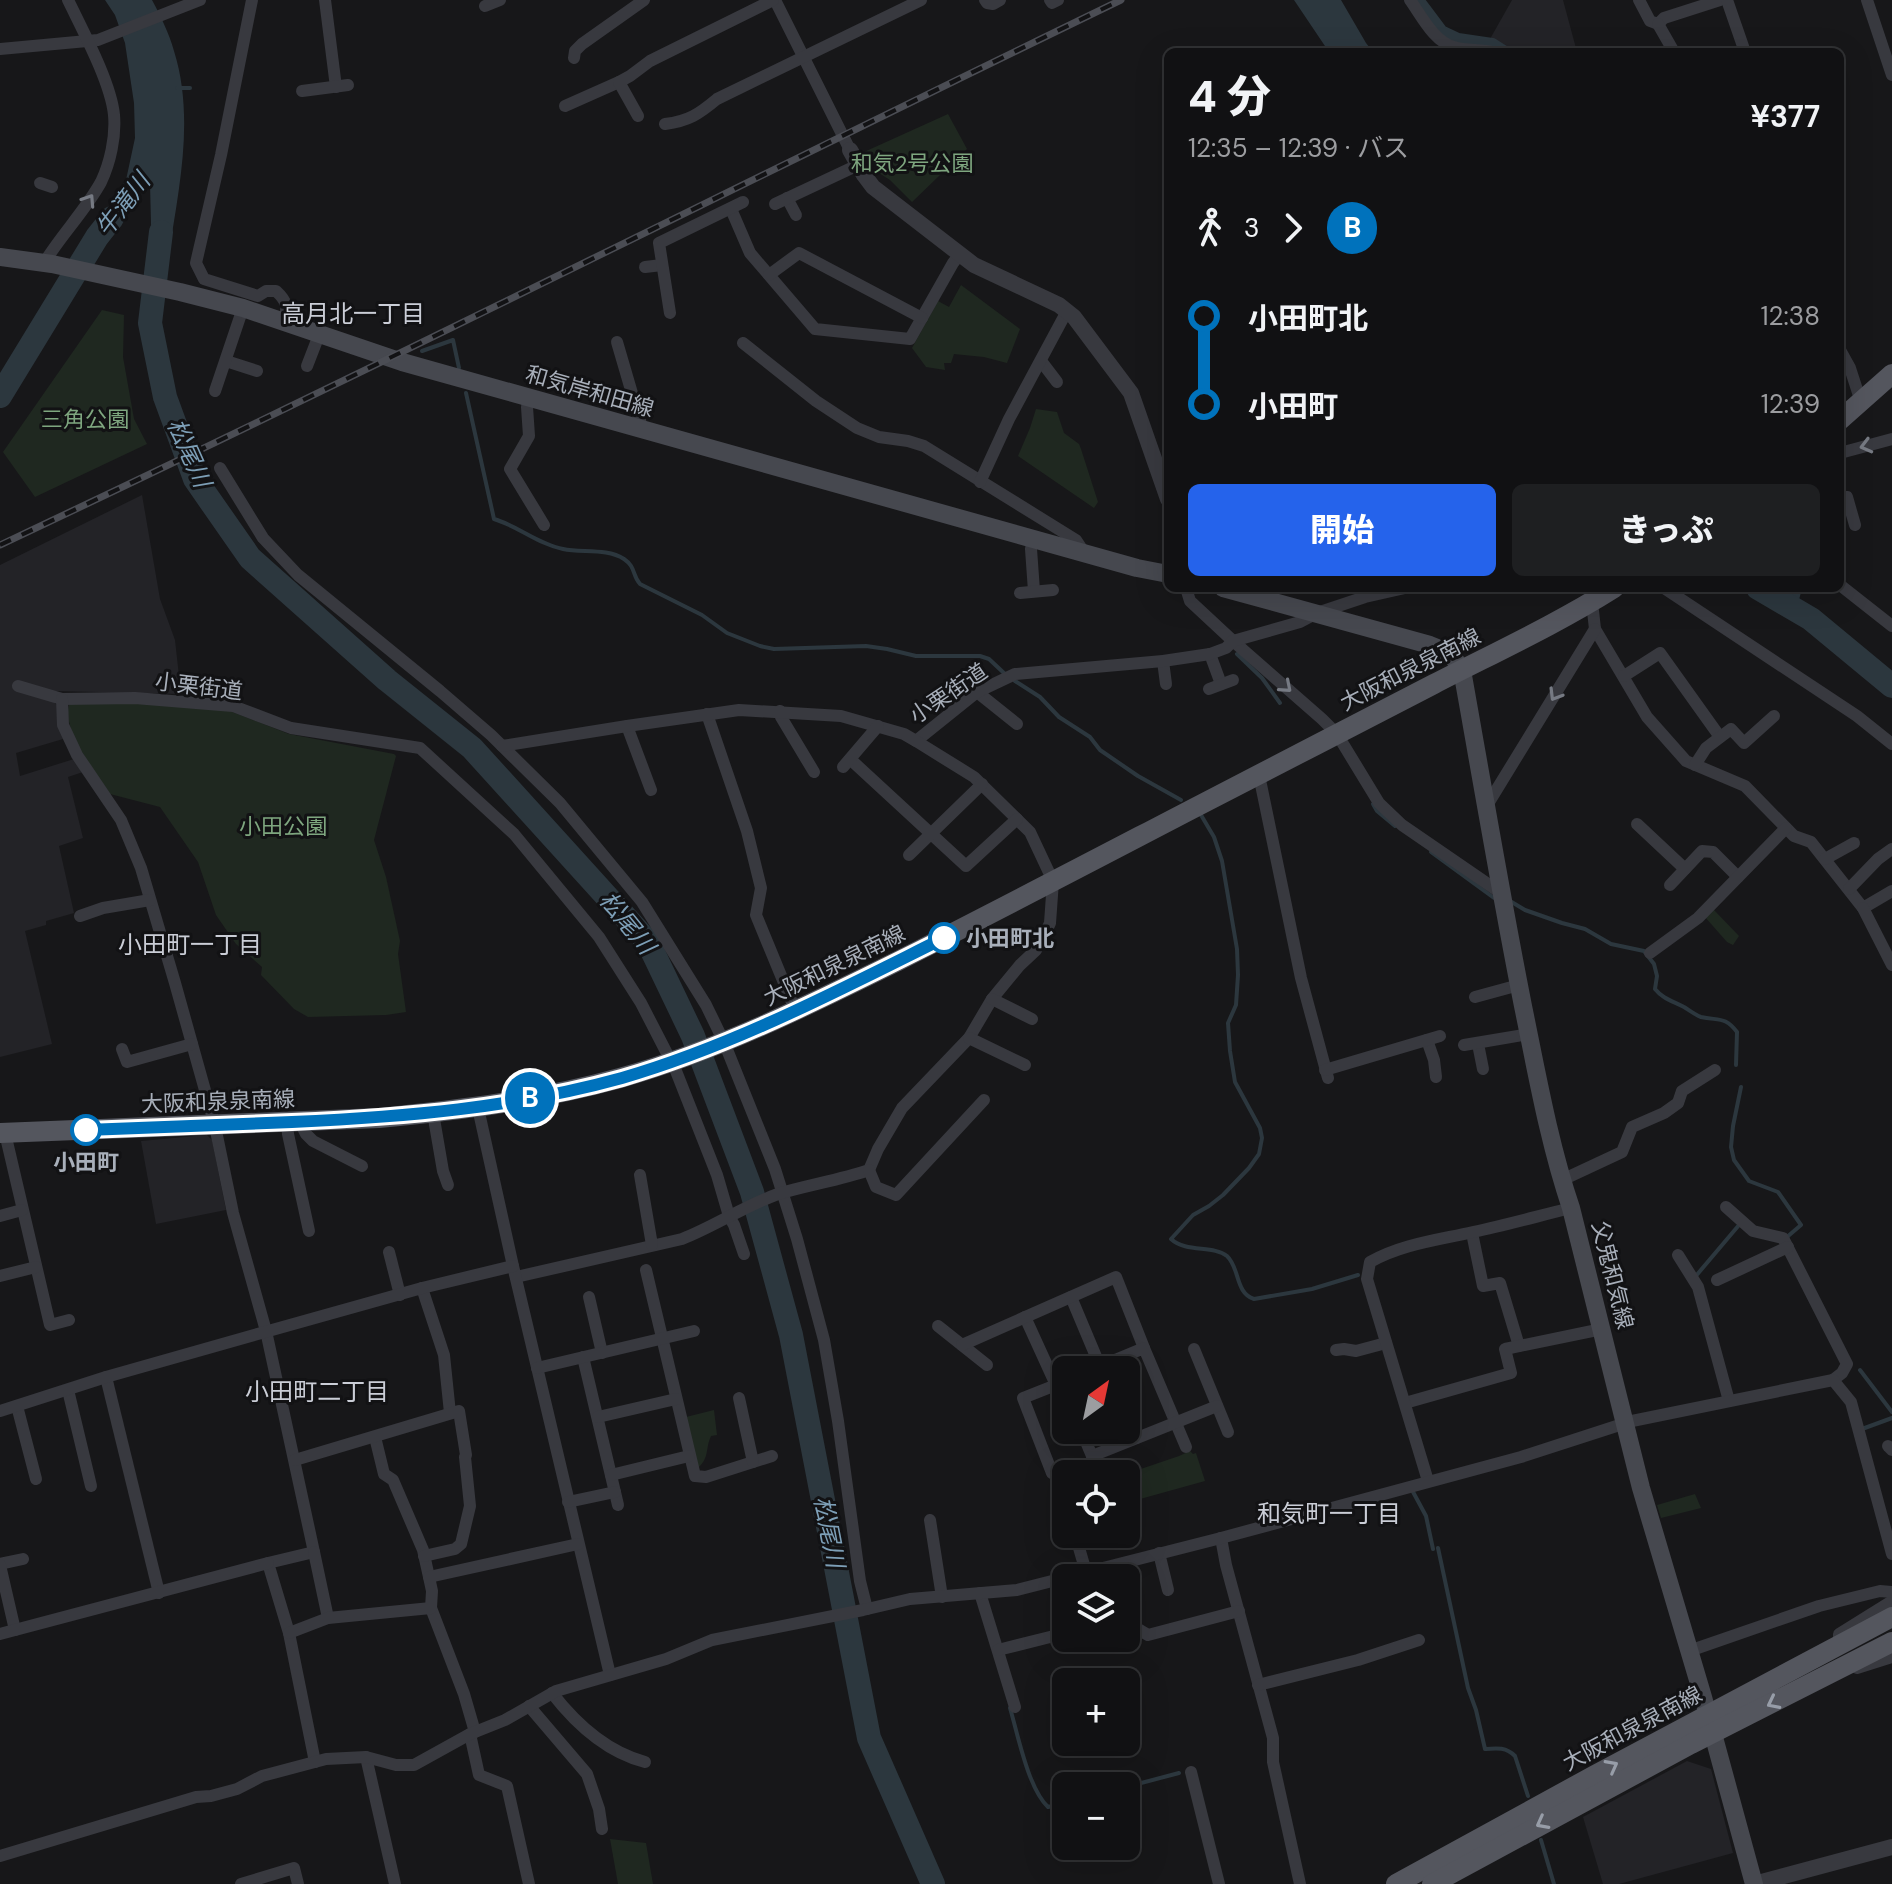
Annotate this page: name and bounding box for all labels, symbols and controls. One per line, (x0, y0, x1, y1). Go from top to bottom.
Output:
text: 4 分 (1188, 68, 1271, 126)
text: ¥377 (1750, 97, 1820, 136)
text: 12:35 – 12:39 · バス (1188, 131, 1409, 165)
park label: 和気2号公園 (851, 149, 973, 178)
water label: 牛滝川 (89, 164, 158, 243)
one-way arrow (79, 194, 94, 208)
icon: walk (1188, 206, 1232, 250)
icon: forward (1271, 206, 1315, 250)
text: B (1343, 209, 1361, 246)
text: 3 (1244, 211, 1259, 245)
district label: 高月北一丁目 (281, 298, 425, 329)
text: 小田町北 (1248, 299, 1368, 338)
text: 12:38 (1760, 299, 1820, 333)
street label: 和気岸和田線 (522, 359, 657, 424)
text: 小田町 (1248, 387, 1338, 426)
text: 12:39 (1761, 387, 1820, 421)
park label: 三角公園 (41, 405, 129, 434)
water label: 松尾川 (161, 414, 219, 495)
one-way arrow (1860, 437, 1873, 453)
button: 開始 (1188, 484, 1496, 576)
button: きっぷ (1512, 484, 1820, 576)
street label: 大阪和泉泉南線 (1335, 622, 1485, 717)
street label: 小栗街道 (904, 657, 993, 730)
street label: 小栗街道 (153, 667, 244, 706)
one-way arrow (1276, 677, 1291, 692)
one-way arrow (1549, 686, 1564, 701)
park label: 小田公園 (239, 812, 327, 841)
water label: 松尾川 (593, 885, 664, 963)
street label: 大阪和泉泉南線 (759, 919, 910, 1012)
marker: 小田町北 (929, 923, 959, 953)
place label: 小田町北 (966, 924, 1054, 953)
district label: 小田町一丁目 (118, 929, 262, 960)
line badge: B (504, 1072, 556, 1124)
text: B (521, 1079, 539, 1116)
street label: 大阪和泉泉南線 (141, 1084, 295, 1119)
marker: 小田町 (71, 1115, 101, 1145)
place label: 小田町 (53, 1148, 119, 1177)
street label: 父鬼和気線 (1585, 1218, 1640, 1332)
north arrow (1052, 1356, 1140, 1444)
map controls (1052, 1356, 1140, 1860)
district label: 小田町二丁目 (245, 1376, 389, 1407)
button: locate (1052, 1460, 1140, 1548)
water label: 松尾川 (807, 1494, 852, 1573)
district label: 和気町一丁目 (1257, 1498, 1401, 1529)
button: layers (1052, 1564, 1140, 1652)
button: + (1052, 1668, 1140, 1756)
street label: 大阪和泉泉南線 (1557, 1679, 1707, 1777)
one-way arrow (1767, 1694, 1781, 1709)
one-way arrow (1603, 1760, 1618, 1776)
button: − (1052, 1772, 1140, 1860)
one-way arrow (1536, 1814, 1551, 1829)

